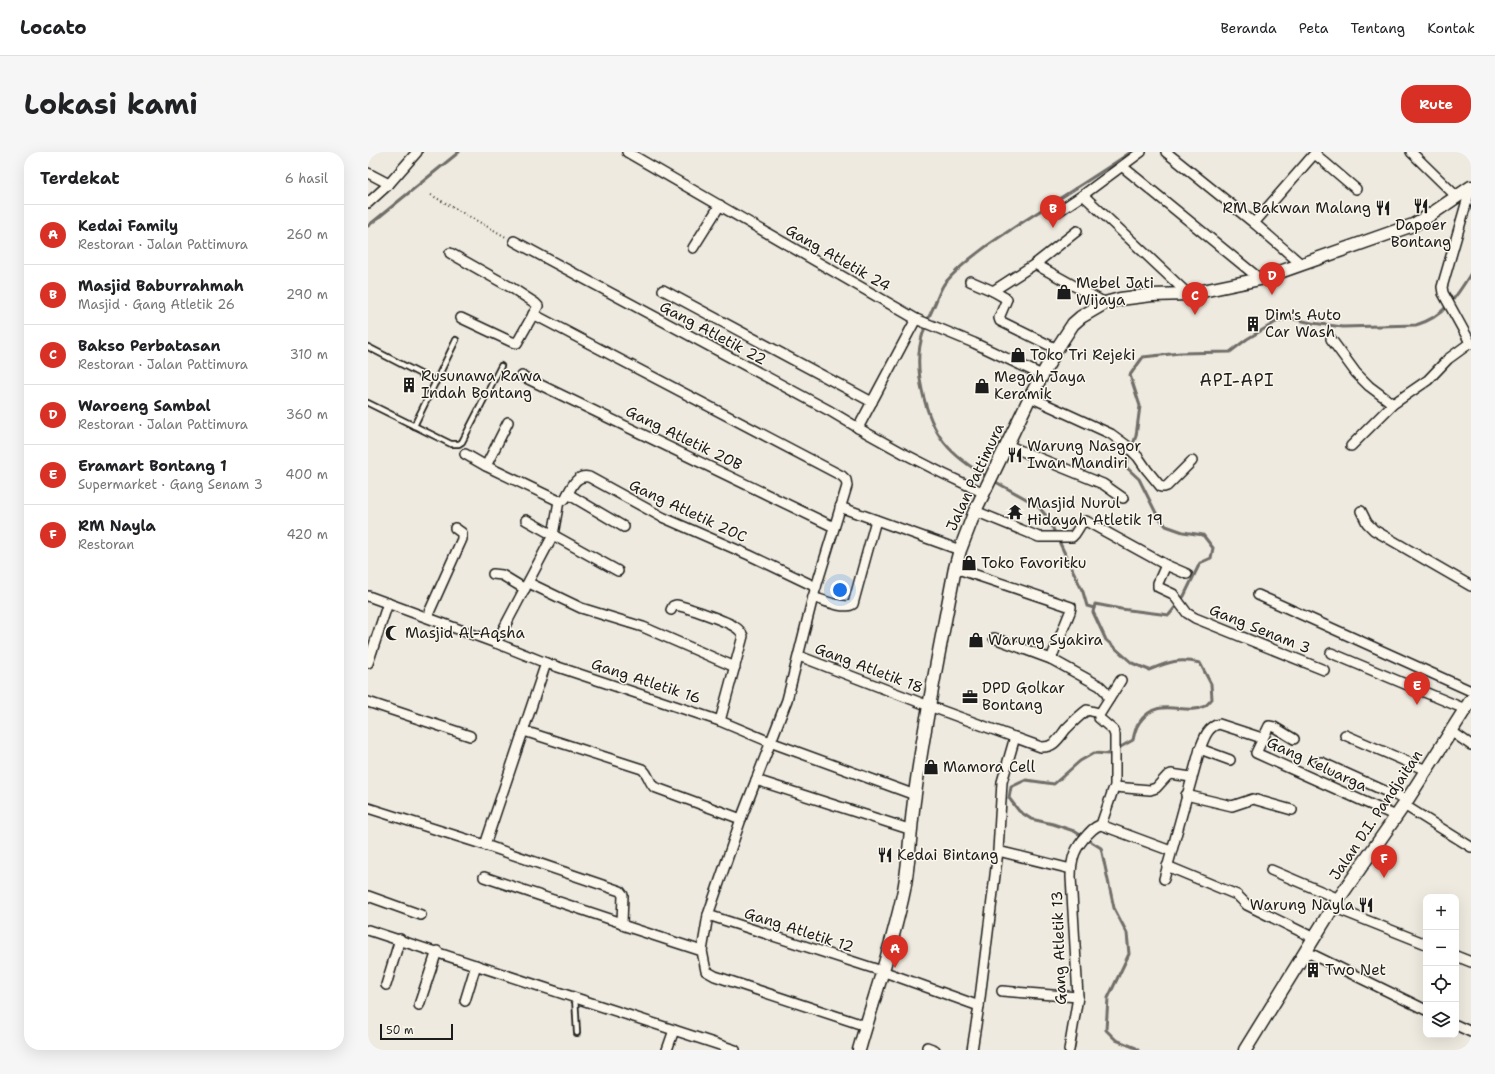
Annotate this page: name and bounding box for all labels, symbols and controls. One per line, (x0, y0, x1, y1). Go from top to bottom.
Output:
text: Locato (20, 15, 87, 40)
text: Beranda (1220, 19, 1277, 37)
text: Peta (1299, 19, 1329, 37)
text: Tentang (1351, 19, 1405, 37)
text: Kontak (1427, 19, 1475, 37)
text: Lokasi kami (24, 85, 198, 123)
button: Rute (1401, 85, 1471, 123)
text: Terdekat (40, 167, 120, 189)
text: 6 hasil (285, 170, 328, 187)
pin: B (1040, 195, 1066, 228)
restaurant icon: Dapoer Bontang (1412, 197, 1430, 215)
place label: RM Bakwan Malang (1222, 198, 1371, 218)
restaurant icon: RM Bakwan Malang (1374, 199, 1392, 217)
place label: Dapoer Bontang (1391, 215, 1451, 252)
text: Kedai Family (78, 216, 178, 236)
street label: Gang Atletik 24 (782, 220, 894, 296)
text: A (48, 226, 58, 243)
text: 260 m (286, 226, 328, 243)
text: Restoran · Jalan Pattimura (78, 236, 248, 253)
pin: D (1259, 262, 1285, 295)
place label: Mebel Jati Wijaya (1076, 273, 1154, 310)
text: Masjid Baburrahmah (78, 276, 244, 296)
pin: C (1182, 282, 1208, 315)
shop icon: Mebel Jati Wijaya (1055, 283, 1073, 301)
text: B (49, 286, 57, 303)
text: 290 m (286, 286, 328, 303)
text: Masjid · Gang Atletik 26 (78, 296, 235, 313)
street label: Gang Atletik 22 (656, 296, 770, 370)
place label: Dim's Auto Car Wash (1265, 305, 1341, 342)
building icon: Dim's Auto Car Wash (1244, 315, 1262, 333)
text: Bakso Perbatasan (78, 336, 220, 356)
place label: Toko Tri Rejeki (1030, 345, 1135, 365)
text: C (49, 346, 57, 363)
text: 310 m (290, 346, 328, 363)
shop icon: Toko Tri Rejeki (1009, 346, 1027, 364)
text: Restoran · Jalan Pattimura (78, 356, 248, 373)
place label: Rusunawa Rawa Indah Bontang (421, 366, 542, 403)
place label: Megah Jaya Keramik (994, 367, 1086, 404)
district label: API-API (1199, 369, 1275, 391)
building icon: Rusunawa Rawa Indah Bontang (400, 376, 418, 394)
shop icon: Megah Jaya Keramik (973, 377, 991, 395)
text: Waroeng Sambal (78, 396, 211, 416)
street label: Gang Atletik 20B (622, 401, 746, 475)
text: D (48, 406, 58, 423)
text: 360 m (286, 406, 328, 423)
text: Restoran · Jalan Pattimura (78, 416, 248, 433)
street label: Jalan Pattimura (941, 419, 1009, 534)
place label: Warung Nasgor Iwan Mandiri (1027, 436, 1141, 473)
restaurant icon: Warung Nasgor Iwan Mandiri (1006, 446, 1024, 464)
text: Eramart Bontang 1 (78, 456, 227, 476)
text: E (49, 466, 57, 483)
text: 400 m (285, 466, 328, 483)
street label: Gang Atletik 20C (626, 475, 750, 547)
text: Supermarket · Gang Senam 3 (78, 476, 263, 493)
place label: Masjid Nurul Hidayah Atletik 19 (1027, 493, 1163, 530)
temple icon: Masjid Nurul Hidayah Atletik 19 (1006, 503, 1024, 521)
text: RM Nayla (78, 516, 156, 536)
text: F (49, 526, 57, 543)
text: 420 m (286, 526, 328, 543)
text: Restoran (78, 536, 134, 553)
place label: Toko Favoritku (981, 553, 1087, 573)
shop icon: Toko Favoritku (960, 554, 978, 572)
your location (830, 580, 850, 600)
street label: Gang Senam 3 (1206, 600, 1314, 658)
place label: Masjid Al-Aqsha (405, 623, 526, 643)
mosque icon: Masjid Al-Aqsha (384, 624, 402, 642)
place label: Warung Syakira (988, 630, 1104, 650)
shop icon: Warung Syakira (967, 631, 985, 649)
street label: Gang Atletik 18 (812, 638, 926, 698)
street label: Gang Atletik 16 (589, 654, 703, 708)
pin: E (1404, 672, 1430, 705)
place label: DPD Golkar Bontang (982, 678, 1065, 715)
office icon: DPD Golkar Bontang (961, 688, 979, 706)
street label: Gang Keluarga (1264, 732, 1371, 796)
street label: Jalan D.I. Pandjaitan (1325, 746, 1427, 884)
place label: Mamora Cell (943, 757, 1036, 777)
shop icon: Mamora Cell (922, 758, 940, 776)
place label: Kedai Bintang (897, 845, 998, 865)
pin: F (1371, 845, 1397, 878)
restaurant icon: Kedai Bintang (876, 846, 894, 864)
street label: Gang Atletik 13 (1047, 891, 1071, 1005)
map controls (1423, 894, 1459, 1038)
button: + (1423, 894, 1459, 930)
place label: Warung Nayla (1250, 895, 1355, 915)
restaurant icon: Warung Nayla (1357, 896, 1375, 914)
street label: Gang Atletik 12 (742, 903, 856, 957)
button: − (1423, 930, 1459, 966)
pin: A (882, 935, 908, 968)
place label: Two Net (1325, 960, 1386, 980)
building icon: Two Net (1304, 961, 1322, 979)
button: locate (1423, 966, 1459, 1002)
button: layers (1423, 1002, 1459, 1038)
scale bar (380, 1022, 453, 1041)
text: 50 m (386, 1023, 414, 1038)

